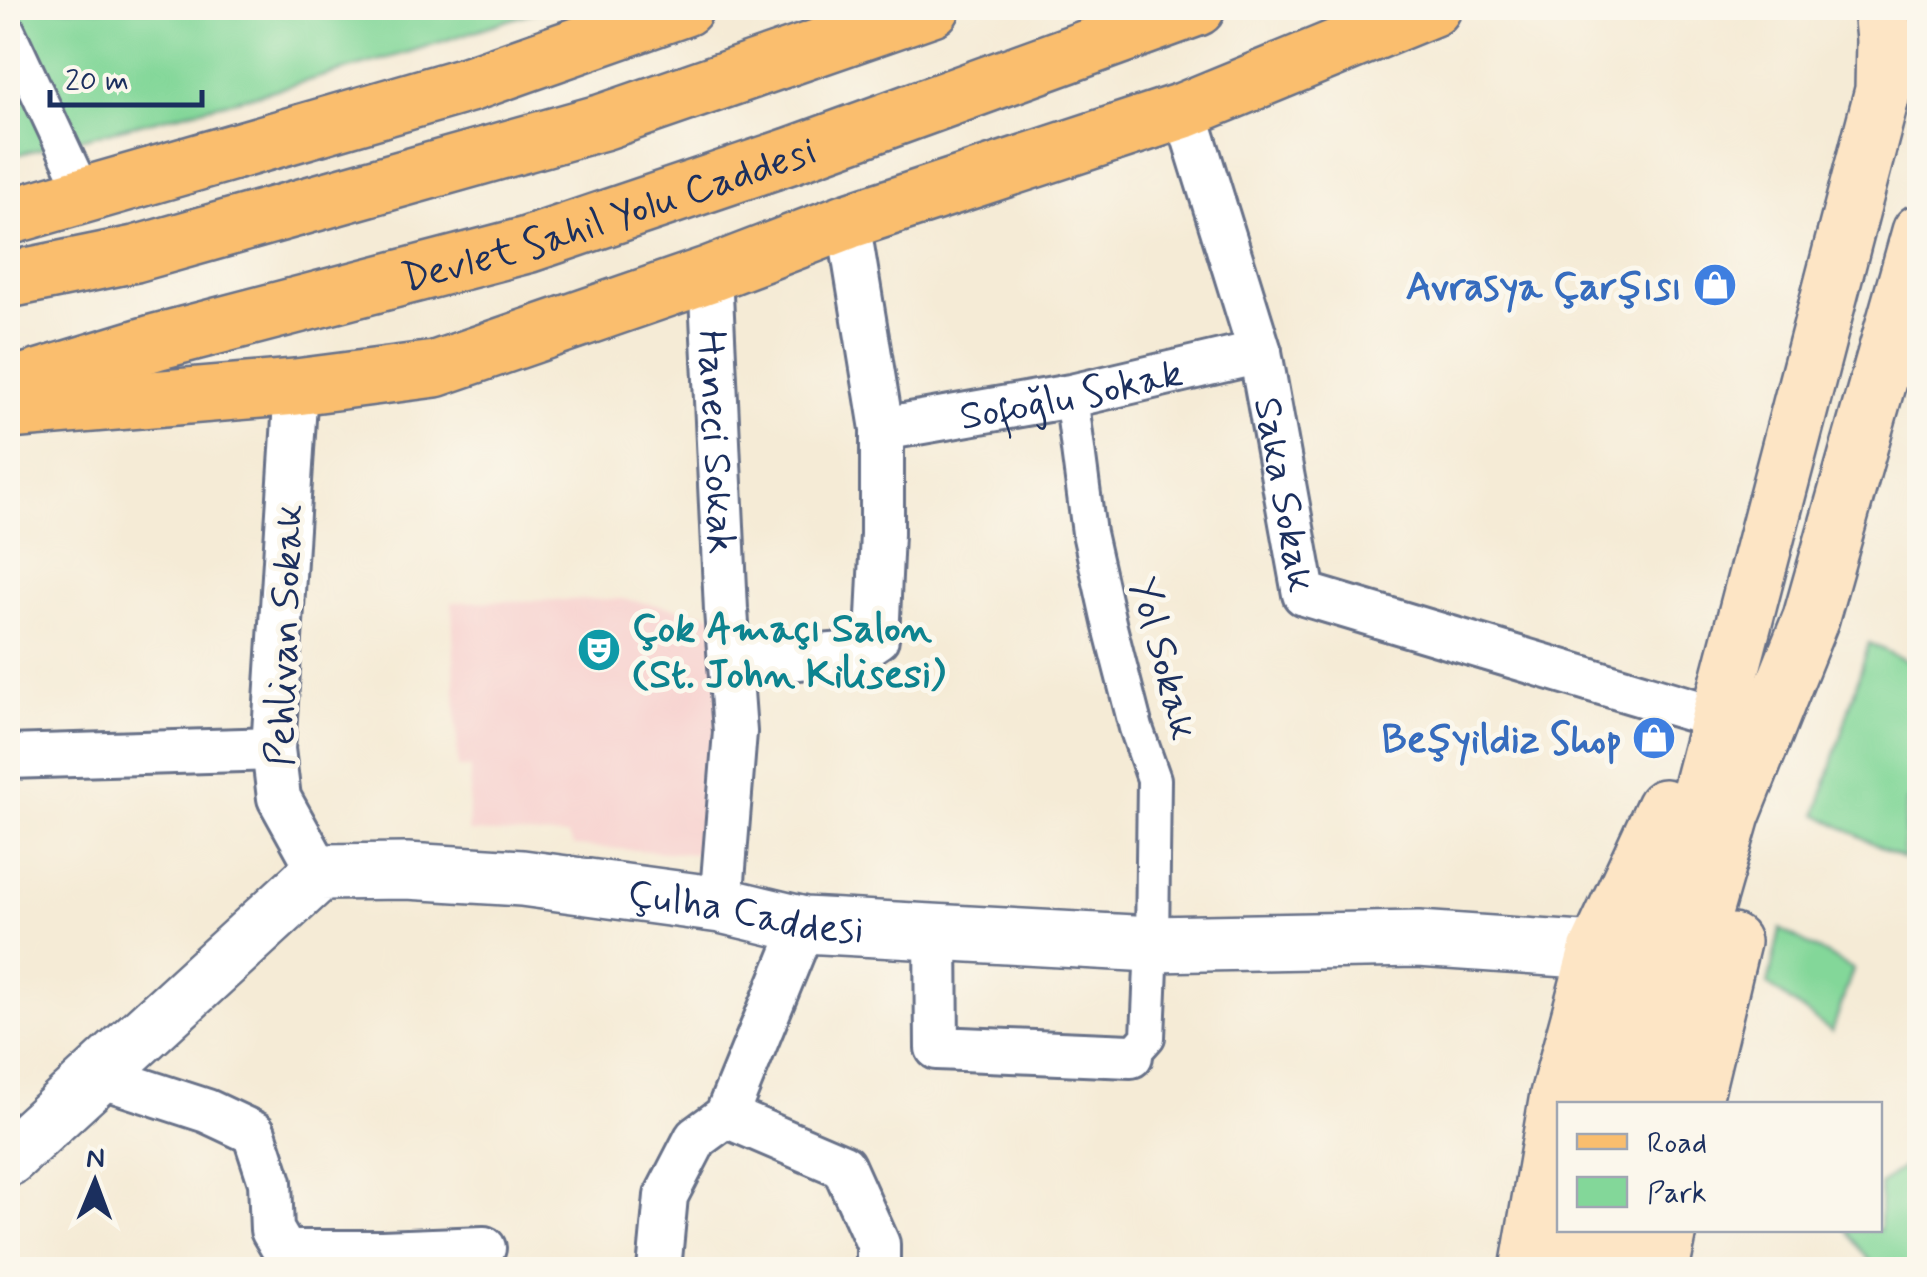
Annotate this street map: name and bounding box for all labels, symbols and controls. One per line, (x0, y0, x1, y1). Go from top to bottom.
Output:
scale bar (50, 45, 202, 107)
text: 20 m (65, 62, 129, 101)
street label: Devlet Sahil Yolu Caddesi (396, 126, 824, 306)
place label: Avrasya Çarşısı (1406, 262, 1682, 314)
shop icon: Avrasya Çarşısı (1692, 262, 1738, 308)
street label: Haneci Sokak (684, 329, 746, 555)
street label: Sofoğlu Sokak (956, 348, 1188, 444)
street label: Saka Sokak (1240, 393, 1326, 597)
street label: Pehlivan Sokak (255, 503, 317, 767)
street label: Yol Sokak (1115, 572, 1209, 746)
place label: Çok Amaçı Salon (St. John Kilisesi) (632, 604, 946, 702)
theatre icon: Çok Amaçı Salon (St. John Kilisesi) (576, 627, 622, 673)
place label: Beşyildiz Shop (1382, 715, 1622, 767)
shop icon: Beşyildiz Shop (1631, 715, 1677, 761)
street label: Çulha Caddesi (624, 870, 865, 957)
legend (1557, 1102, 1882, 1232)
text: Road (1647, 1124, 1707, 1163)
north arrow (45, 1132, 145, 1232)
text: N (86, 1141, 105, 1178)
text: Park (1647, 1174, 1707, 1213)

